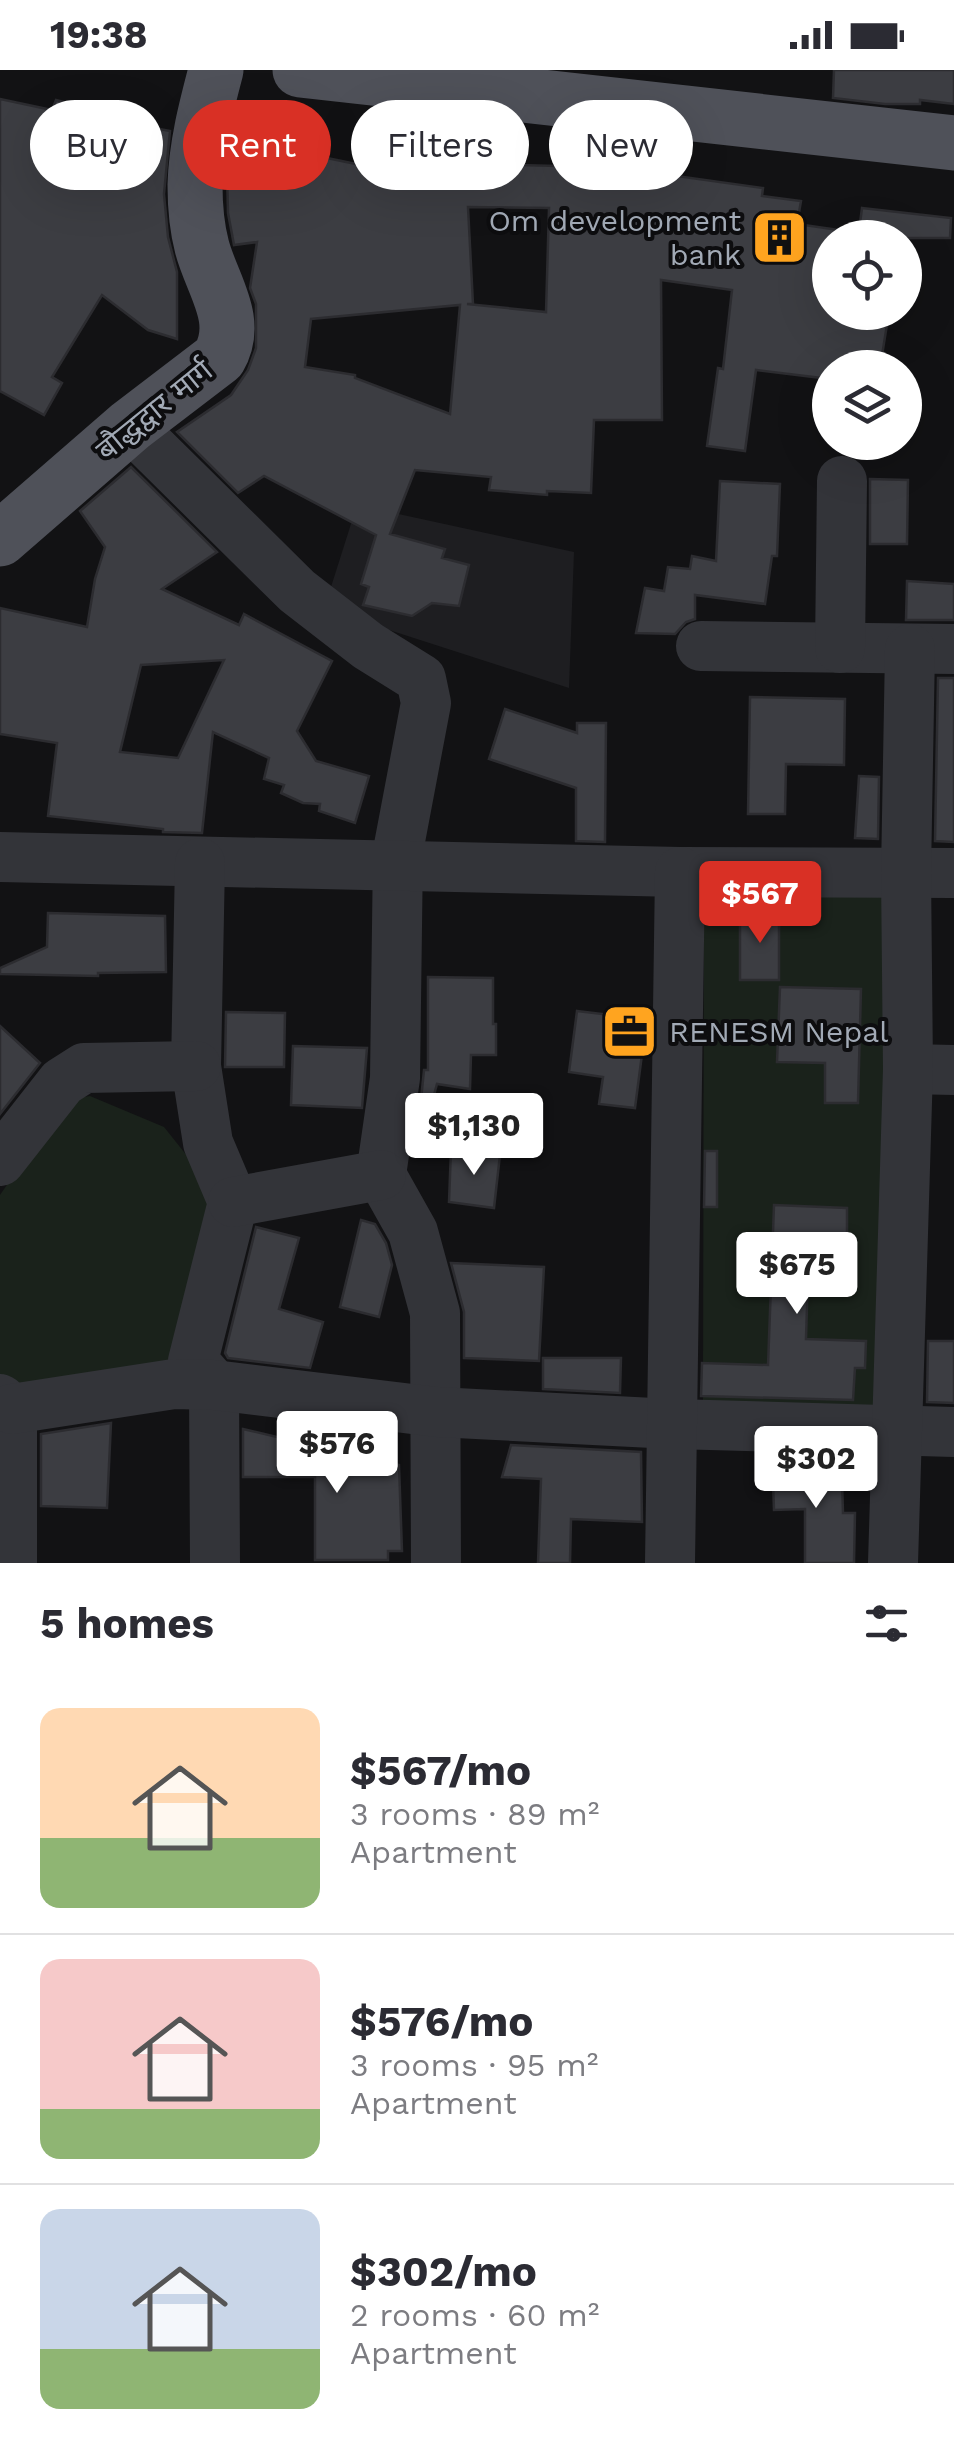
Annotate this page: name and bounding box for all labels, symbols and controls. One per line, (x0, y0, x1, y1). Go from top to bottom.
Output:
text: 19:38 (50, 13, 148, 57)
chip: Buy (30, 100, 163, 190)
chip: Rent (183, 100, 331, 190)
chip: Filters (351, 100, 529, 190)
chip: New (549, 100, 693, 190)
place label: Om development bank (488, 203, 741, 272)
building icon: Om development bank (750, 207, 810, 267)
map controls (812, 220, 922, 460)
button: locate (812, 220, 922, 330)
button: layers (812, 350, 922, 460)
street label: बौद्धद्वार मार्ग (89, 352, 220, 467)
pin: $567 (701, 861, 819, 946)
text: $567 (721, 874, 799, 912)
office icon: RENESM Nepal (600, 1001, 660, 1061)
place label: RENESM Nepal (669, 1014, 888, 1049)
pin: $1,130 (393, 1093, 555, 1178)
text: $1,130 (427, 1106, 521, 1144)
pin: $675 (738, 1232, 856, 1317)
text: $675 (758, 1245, 836, 1283)
pin: $576 (278, 1411, 396, 1496)
text: $576 (299, 1424, 375, 1462)
pin: $302 (757, 1426, 875, 1511)
text: $302 (776, 1439, 856, 1477)
icon: filters (859, 1596, 914, 1651)
text: 5 homes (40, 1599, 214, 1648)
text: $567/mo (350, 1746, 531, 1795)
icon: home (120, 1748, 240, 1868)
text: 3 rooms · 89 m² (350, 1795, 599, 1833)
text: Apartment (350, 1833, 517, 1871)
text: $576/mo (350, 1997, 533, 2046)
icon: home (120, 1999, 240, 2119)
text: 3 rooms · 95 m² (350, 2046, 598, 2084)
text: Apartment (350, 2084, 517, 2122)
text: $302/mo (350, 2247, 537, 2296)
icon: home (120, 2249, 240, 2369)
text: 2 rooms · 60 m² (350, 2296, 599, 2334)
text: Apartment (350, 2334, 517, 2372)

